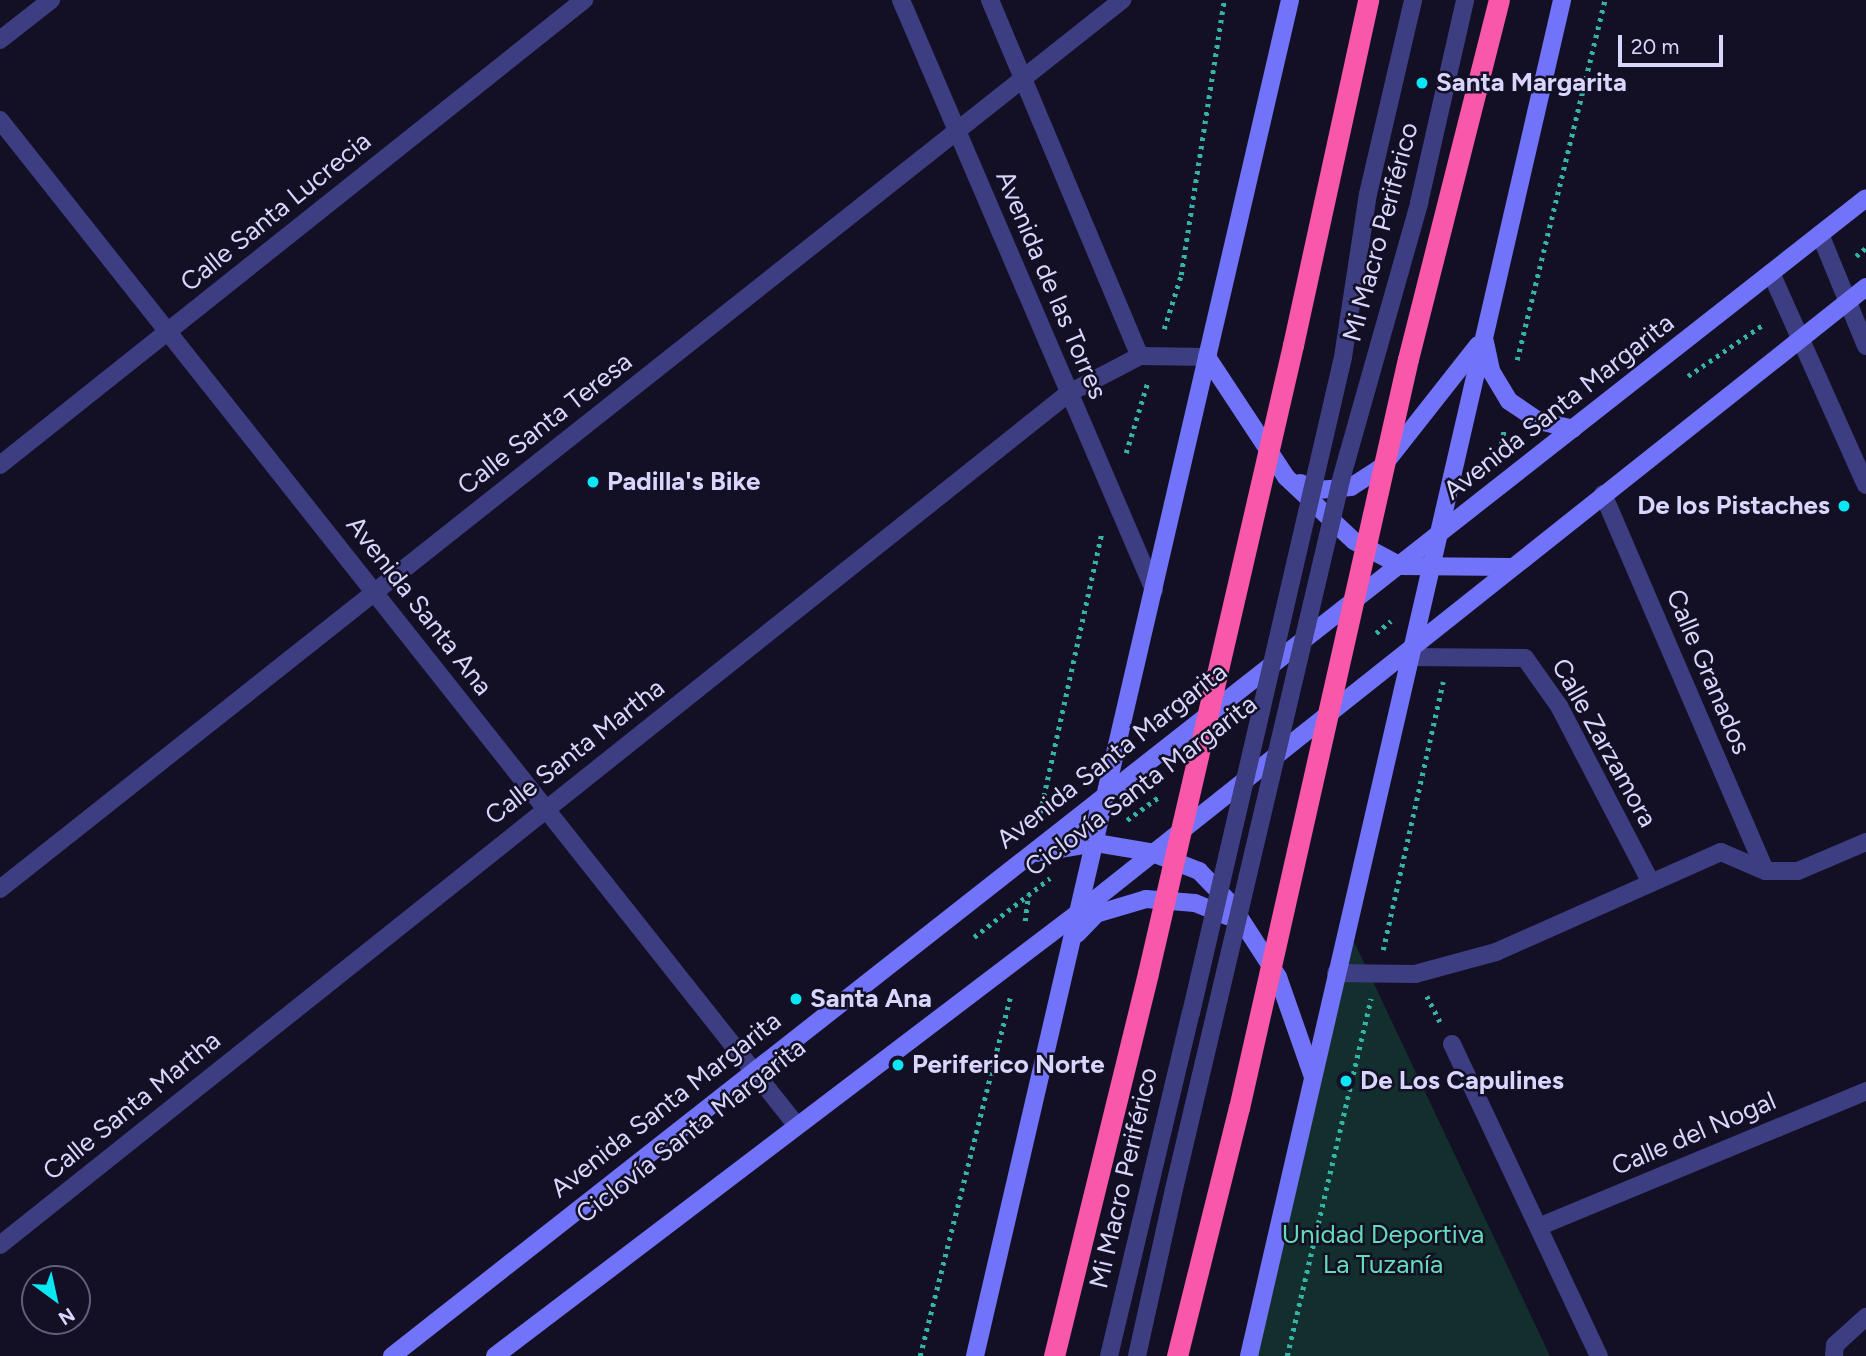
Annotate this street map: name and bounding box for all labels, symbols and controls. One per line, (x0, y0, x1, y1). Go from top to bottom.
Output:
scale bar (1621, 21, 1726, 65)
text: 20 m (1631, 34, 1679, 59)
place label: Santa Margarita (1436, 67, 1627, 99)
marker: Santa Margarita (1414, 75, 1430, 91)
street label: Mi Macro Periférico (1337, 119, 1425, 345)
street label: Calle Santa Lucrecia (175, 126, 377, 298)
street label: Avenida de las Torres (989, 166, 1113, 404)
street label: Avenida Santa Margarita (1438, 307, 1680, 507)
street label: Calle Santa Teresa (452, 346, 638, 502)
place label: Padilla's Bike (607, 466, 760, 498)
marker: Padilla's Bike (585, 474, 601, 490)
place label: De los Pistaches (1637, 490, 1830, 522)
marker: De los Pistaches (1836, 498, 1852, 514)
street label: Avenida Santa Ana (339, 510, 499, 702)
street label: Calle Granados (1659, 585, 1757, 759)
street label: Calle Zarzamora (1545, 653, 1663, 833)
street label: Avenida Santa Margarita (991, 656, 1233, 856)
street label: Calle Santa Martha (479, 672, 671, 832)
street label: Ciclovía Santa Margarita (1019, 689, 1263, 883)
place label: Santa Ana (810, 983, 932, 1015)
marker: Santa Ana (788, 991, 804, 1007)
street label: Avenida Santa Margarita (545, 1005, 787, 1205)
street label: Calle Santa Martha (37, 1025, 227, 1187)
street label: Ciclovía Santa Margarita (570, 1032, 812, 1230)
place label: Periferico Norte (912, 1049, 1105, 1081)
marker: Periferico Norte (890, 1057, 906, 1073)
street label: Mi Macro Periférico (1083, 1065, 1165, 1291)
place label: De Los Capulines (1360, 1065, 1564, 1097)
marker: De Los Capulines (1338, 1073, 1354, 1089)
street label: Calle del Nogal (1607, 1085, 1781, 1183)
park label: Unidad Deportiva La Tuzanía (1282, 1219, 1484, 1280)
north arrow (21, 1265, 91, 1335)
text: N (54, 1303, 79, 1330)

